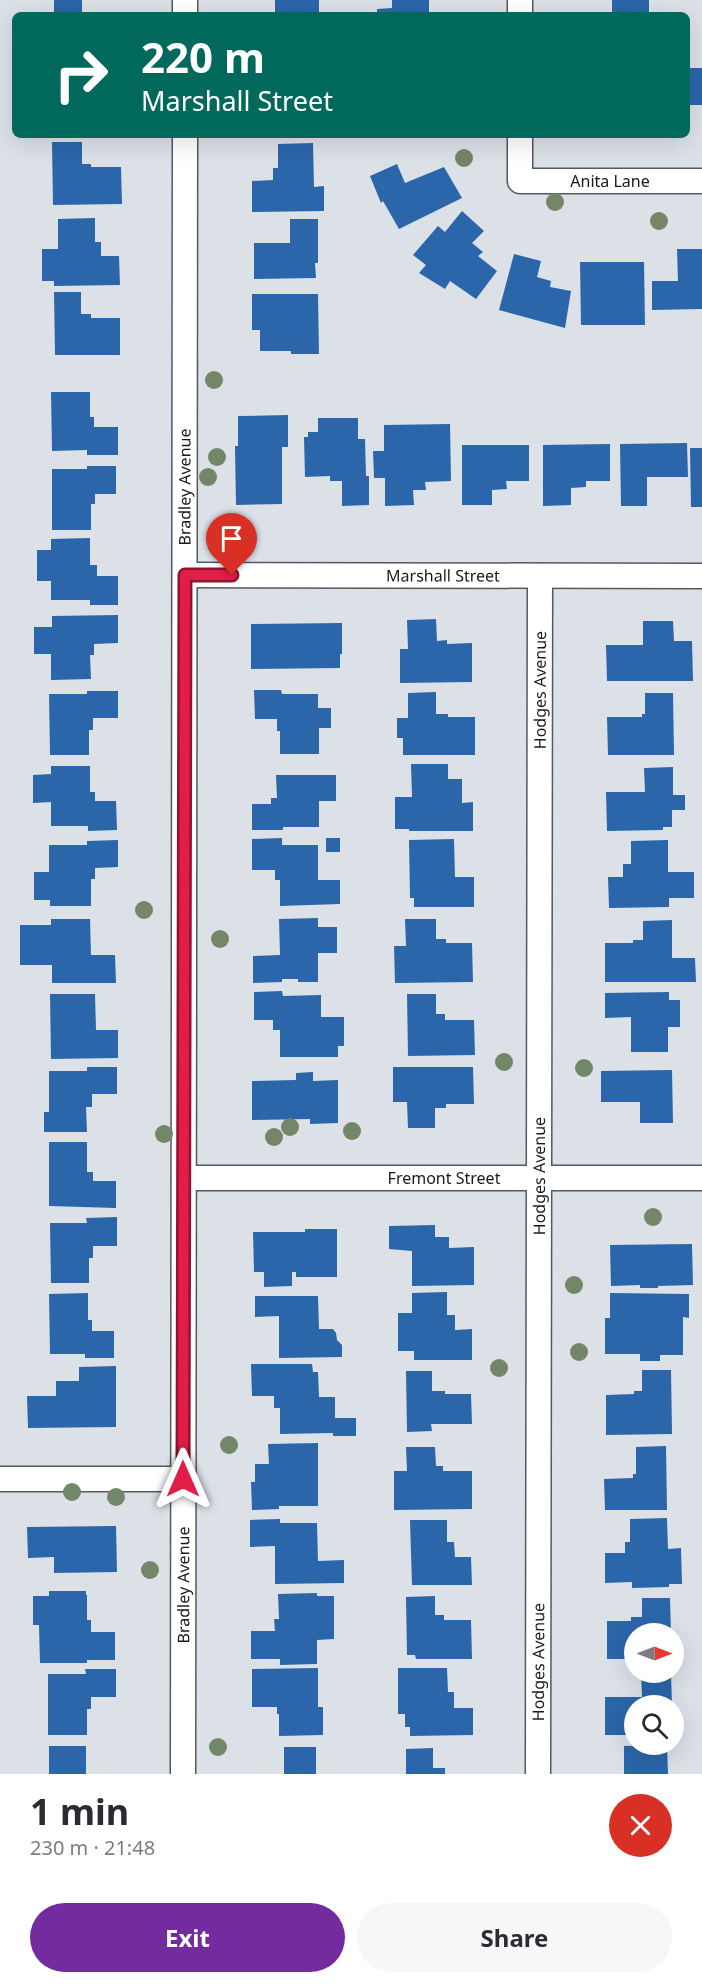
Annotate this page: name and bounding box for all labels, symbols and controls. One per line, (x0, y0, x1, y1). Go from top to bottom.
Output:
text: 220 m (141, 28, 265, 85)
icon: right (42, 36, 120, 114)
text: Marshall Street (141, 82, 333, 119)
street label: Anita Lane (570, 170, 650, 192)
street label: Bradley Avenue (173, 429, 196, 545)
pin (206, 513, 257, 575)
icon: arrive (215, 522, 248, 555)
street label: Marshall Street (386, 564, 500, 587)
street label: Hodges Avenue (529, 631, 551, 749)
street label: Hodges Avenue (528, 1117, 550, 1235)
street label: Fremont Street (388, 1167, 501, 1189)
position arrow (151, 1447, 215, 1511)
street label: Bradley Avenue (172, 1527, 194, 1643)
street label: Hodges Avenue (527, 1603, 549, 1721)
north arrow (624, 1623, 684, 1683)
map controls (624, 1623, 684, 1755)
button: search (624, 1695, 684, 1755)
text: 1 min (30, 1787, 129, 1836)
button: close (609, 1794, 672, 1857)
text: 230 m · 21:48 (30, 1834, 155, 1861)
button: Exit (30, 1903, 345, 1972)
button: Share (357, 1903, 672, 1972)

